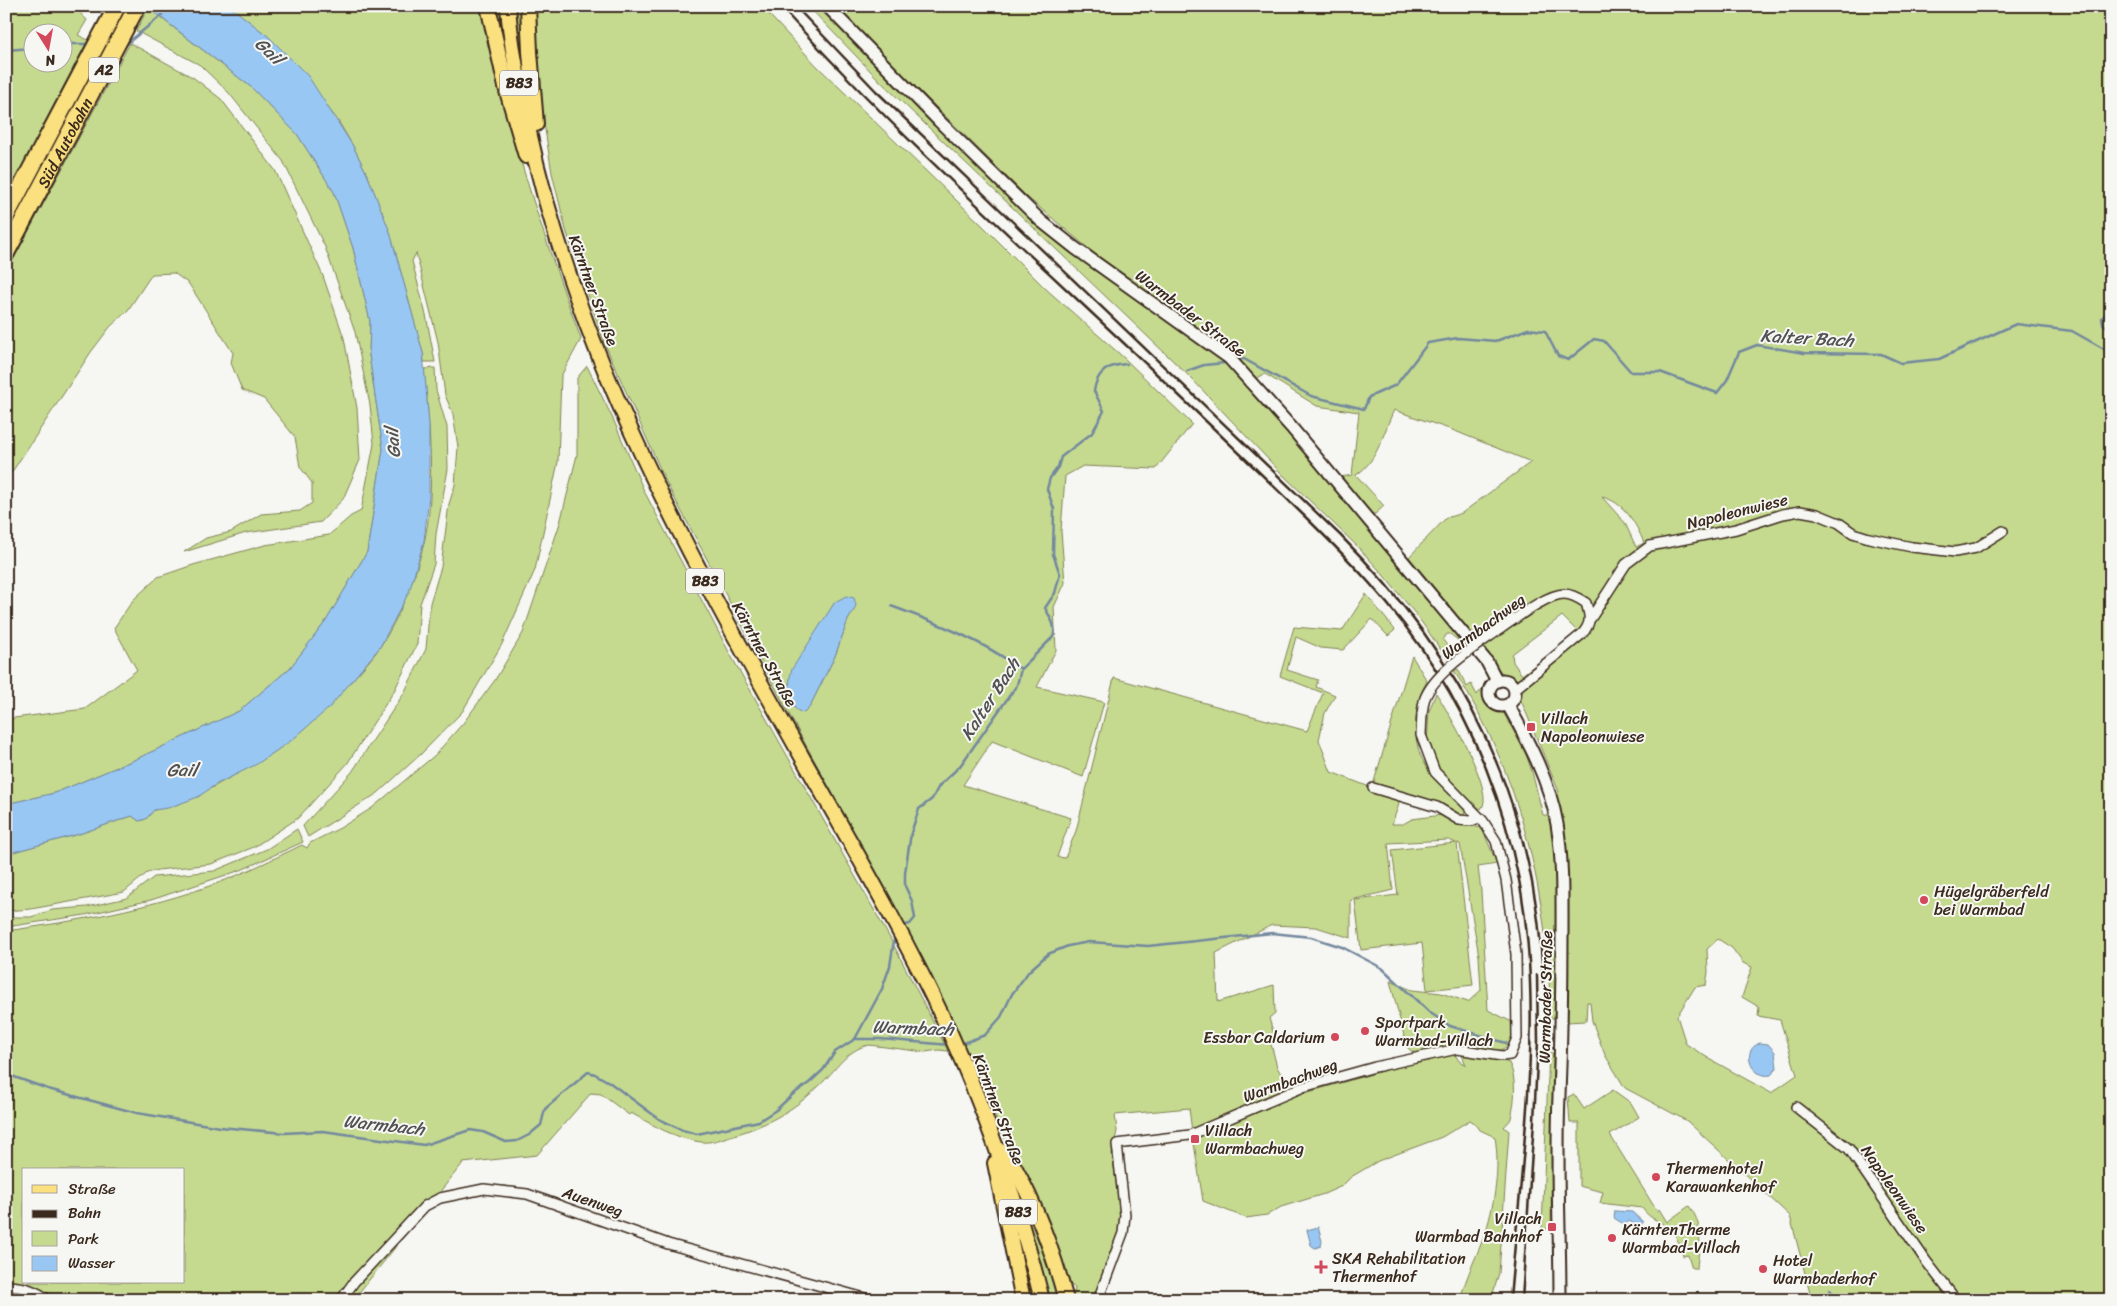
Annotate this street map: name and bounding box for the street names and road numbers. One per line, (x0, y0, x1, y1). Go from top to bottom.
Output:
road number: A2 (89, 58, 119, 82)
road number: B83 (500, 70, 538, 96)
street label: Süd Autobahn (29, 92, 101, 193)
street label: Kärntner Straße (560, 230, 627, 350)
street label: Warmbader Straße (1129, 262, 1253, 365)
street label: Napoleonwiese (1683, 485, 1791, 538)
road number: B83 (686, 568, 724, 594)
street label: Warmbachweg (1435, 586, 1532, 667)
street label: Kärntner Straße (724, 596, 806, 713)
street label: Warmbader Straße (1530, 930, 1561, 1064)
street label: Kärntner Straße (964, 1049, 1033, 1169)
street label: Warmbachweg (1239, 1050, 1342, 1111)
street label: Napoleonwiese (1853, 1139, 1936, 1240)
street label: Auenweg (557, 1177, 627, 1225)
road number: B83 (999, 1200, 1037, 1224)

